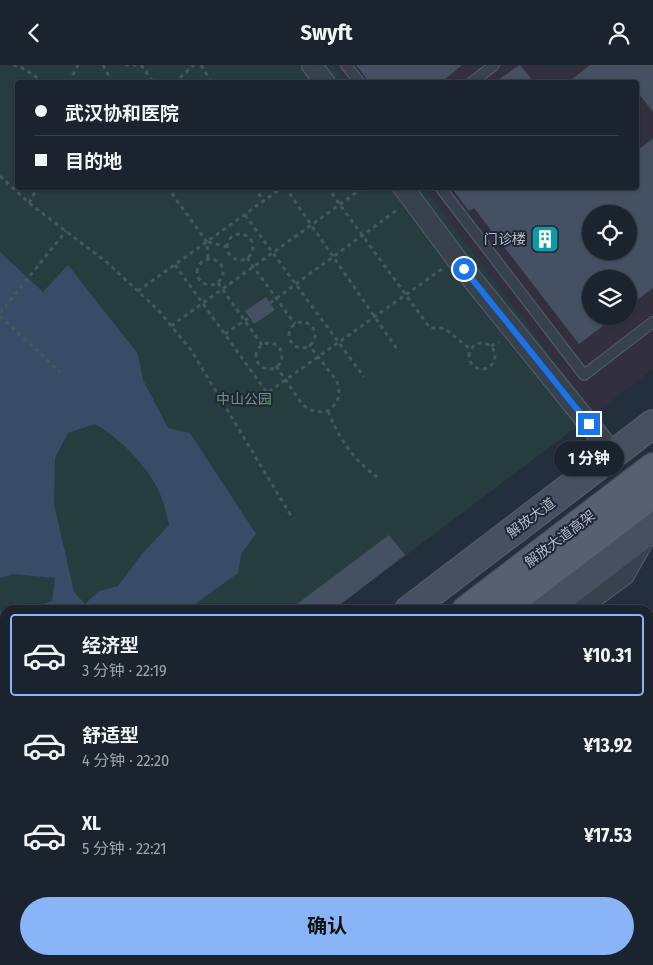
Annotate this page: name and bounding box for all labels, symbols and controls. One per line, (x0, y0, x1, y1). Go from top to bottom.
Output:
icon: back (20, 19, 48, 47)
text: Swyft (301, 19, 353, 46)
icon: person (605, 19, 633, 47)
text: 武汉协和医院 (65, 102, 179, 125)
text: 目的地 (65, 150, 122, 173)
map controls (582, 205, 637, 325)
button: locate (582, 205, 637, 260)
building icon: 门诊楼 (530, 224, 560, 254)
place label: 门诊楼 (484, 231, 526, 248)
route start (453, 258, 475, 280)
button: layers (582, 270, 637, 325)
park label: 中山公园 (216, 391, 272, 408)
route end (578, 413, 600, 435)
callout: 1 分钟 (554, 441, 624, 477)
text: 1 分钟 (568, 449, 610, 468)
street label: 解放大道 (504, 494, 558, 542)
street label: 解放大道高架 (521, 507, 599, 571)
icon: car (22, 633, 67, 678)
text: 经济型 (82, 634, 139, 657)
text: ¥10.31 (583, 644, 632, 667)
text: 3 分钟 · 22:19 (82, 661, 167, 680)
icon: car (22, 723, 67, 768)
text: 舒适型 (82, 724, 139, 747)
text: ¥13.92 (583, 734, 632, 757)
text: 4 分钟 · 22:20 (82, 751, 169, 770)
text: XL (82, 812, 101, 835)
icon: car (22, 813, 67, 858)
text: ¥17.53 (584, 824, 632, 847)
text: 5 分钟 · 22:21 (82, 839, 166, 858)
button: 确认 (20, 897, 634, 955)

